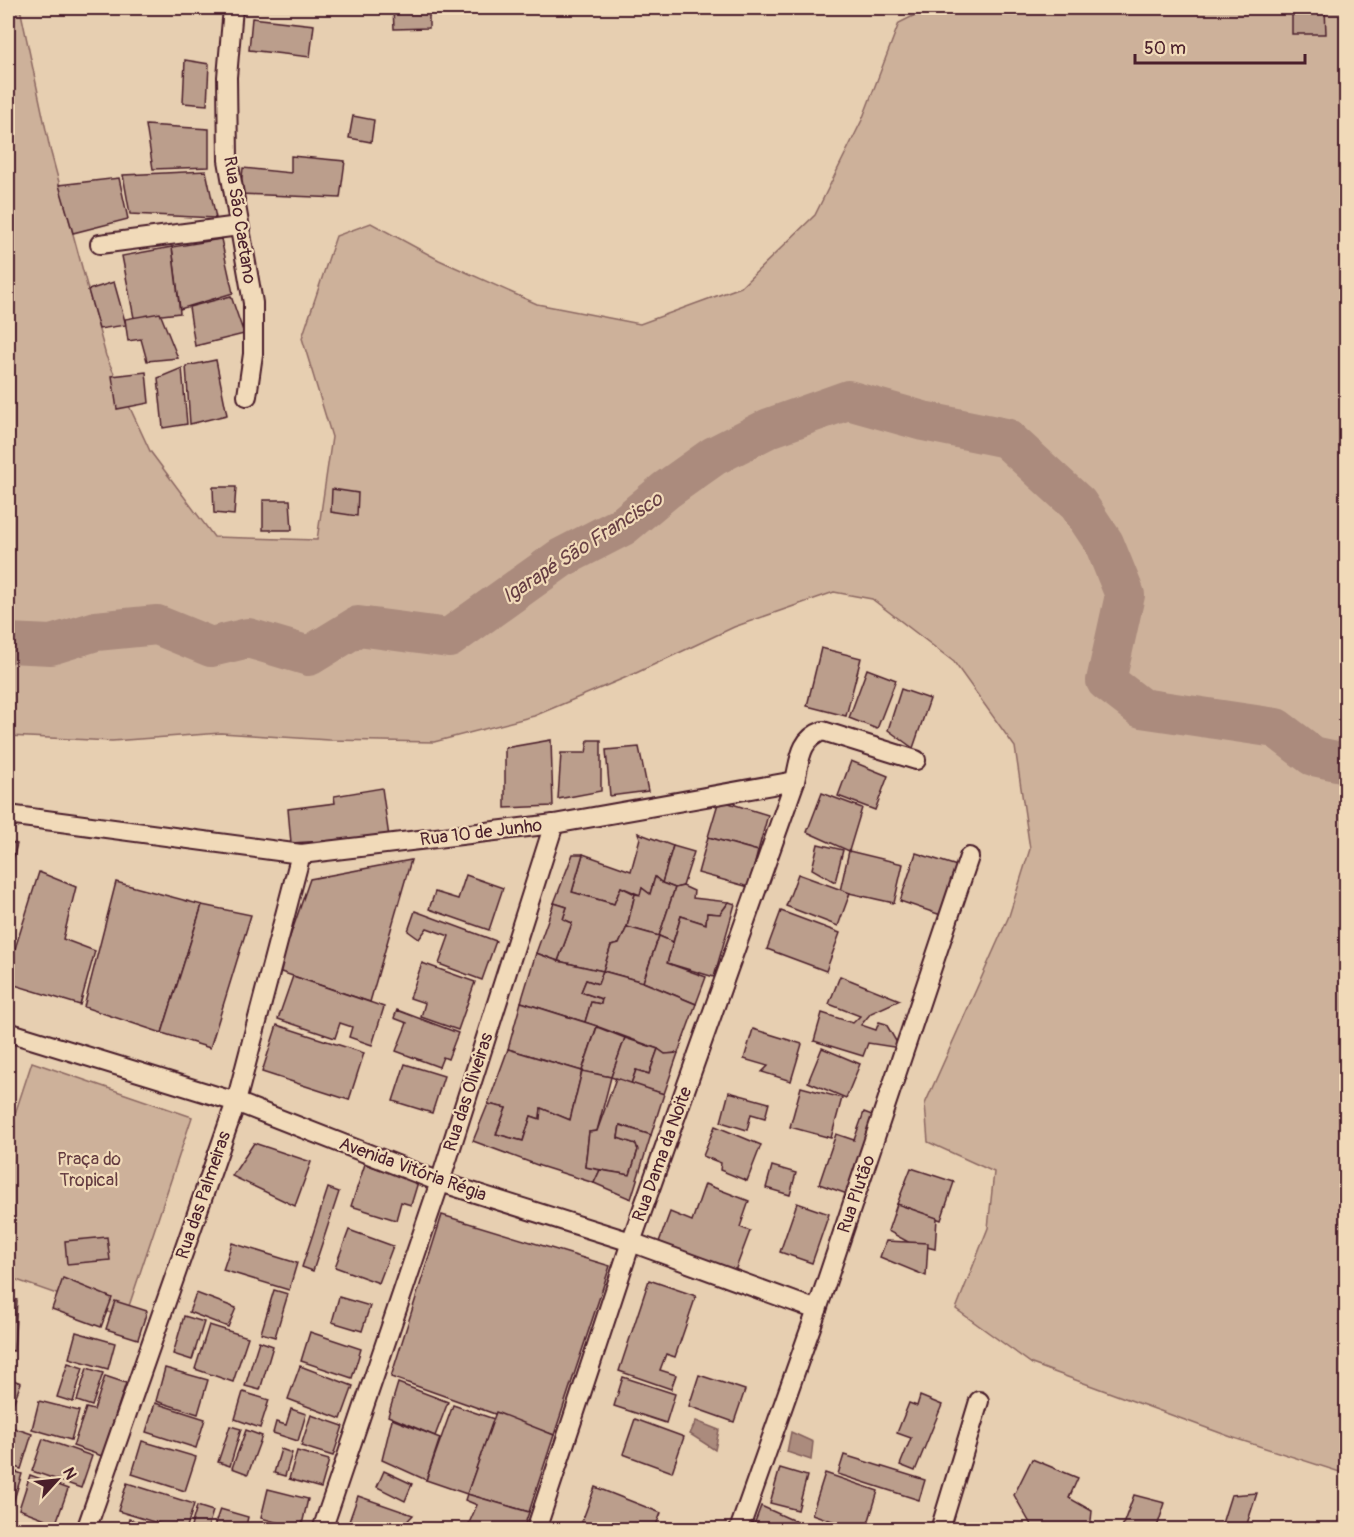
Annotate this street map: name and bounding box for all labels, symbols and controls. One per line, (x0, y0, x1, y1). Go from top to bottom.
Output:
scale bar (1135, 27, 1304, 65)
text: 50 m (1144, 37, 1186, 60)
street label: Rua São Caetano (218, 155, 261, 286)
water label: Igarapé São Francisco (498, 486, 668, 608)
street label: Rua 10 de Junho (419, 814, 544, 851)
street label: Rua das Oliveiras (438, 1030, 498, 1154)
street label: Rua Dama da Noite (627, 1083, 698, 1225)
street label: Rua das Palmeiras (171, 1128, 236, 1262)
street label: Avenida Vitória Régia (336, 1132, 490, 1207)
park label: Praça do Tropical (57, 1148, 121, 1192)
street label: Rua Plutão (832, 1152, 881, 1236)
north arrow (27, 1450, 87, 1510)
text: N (58, 1464, 81, 1483)

